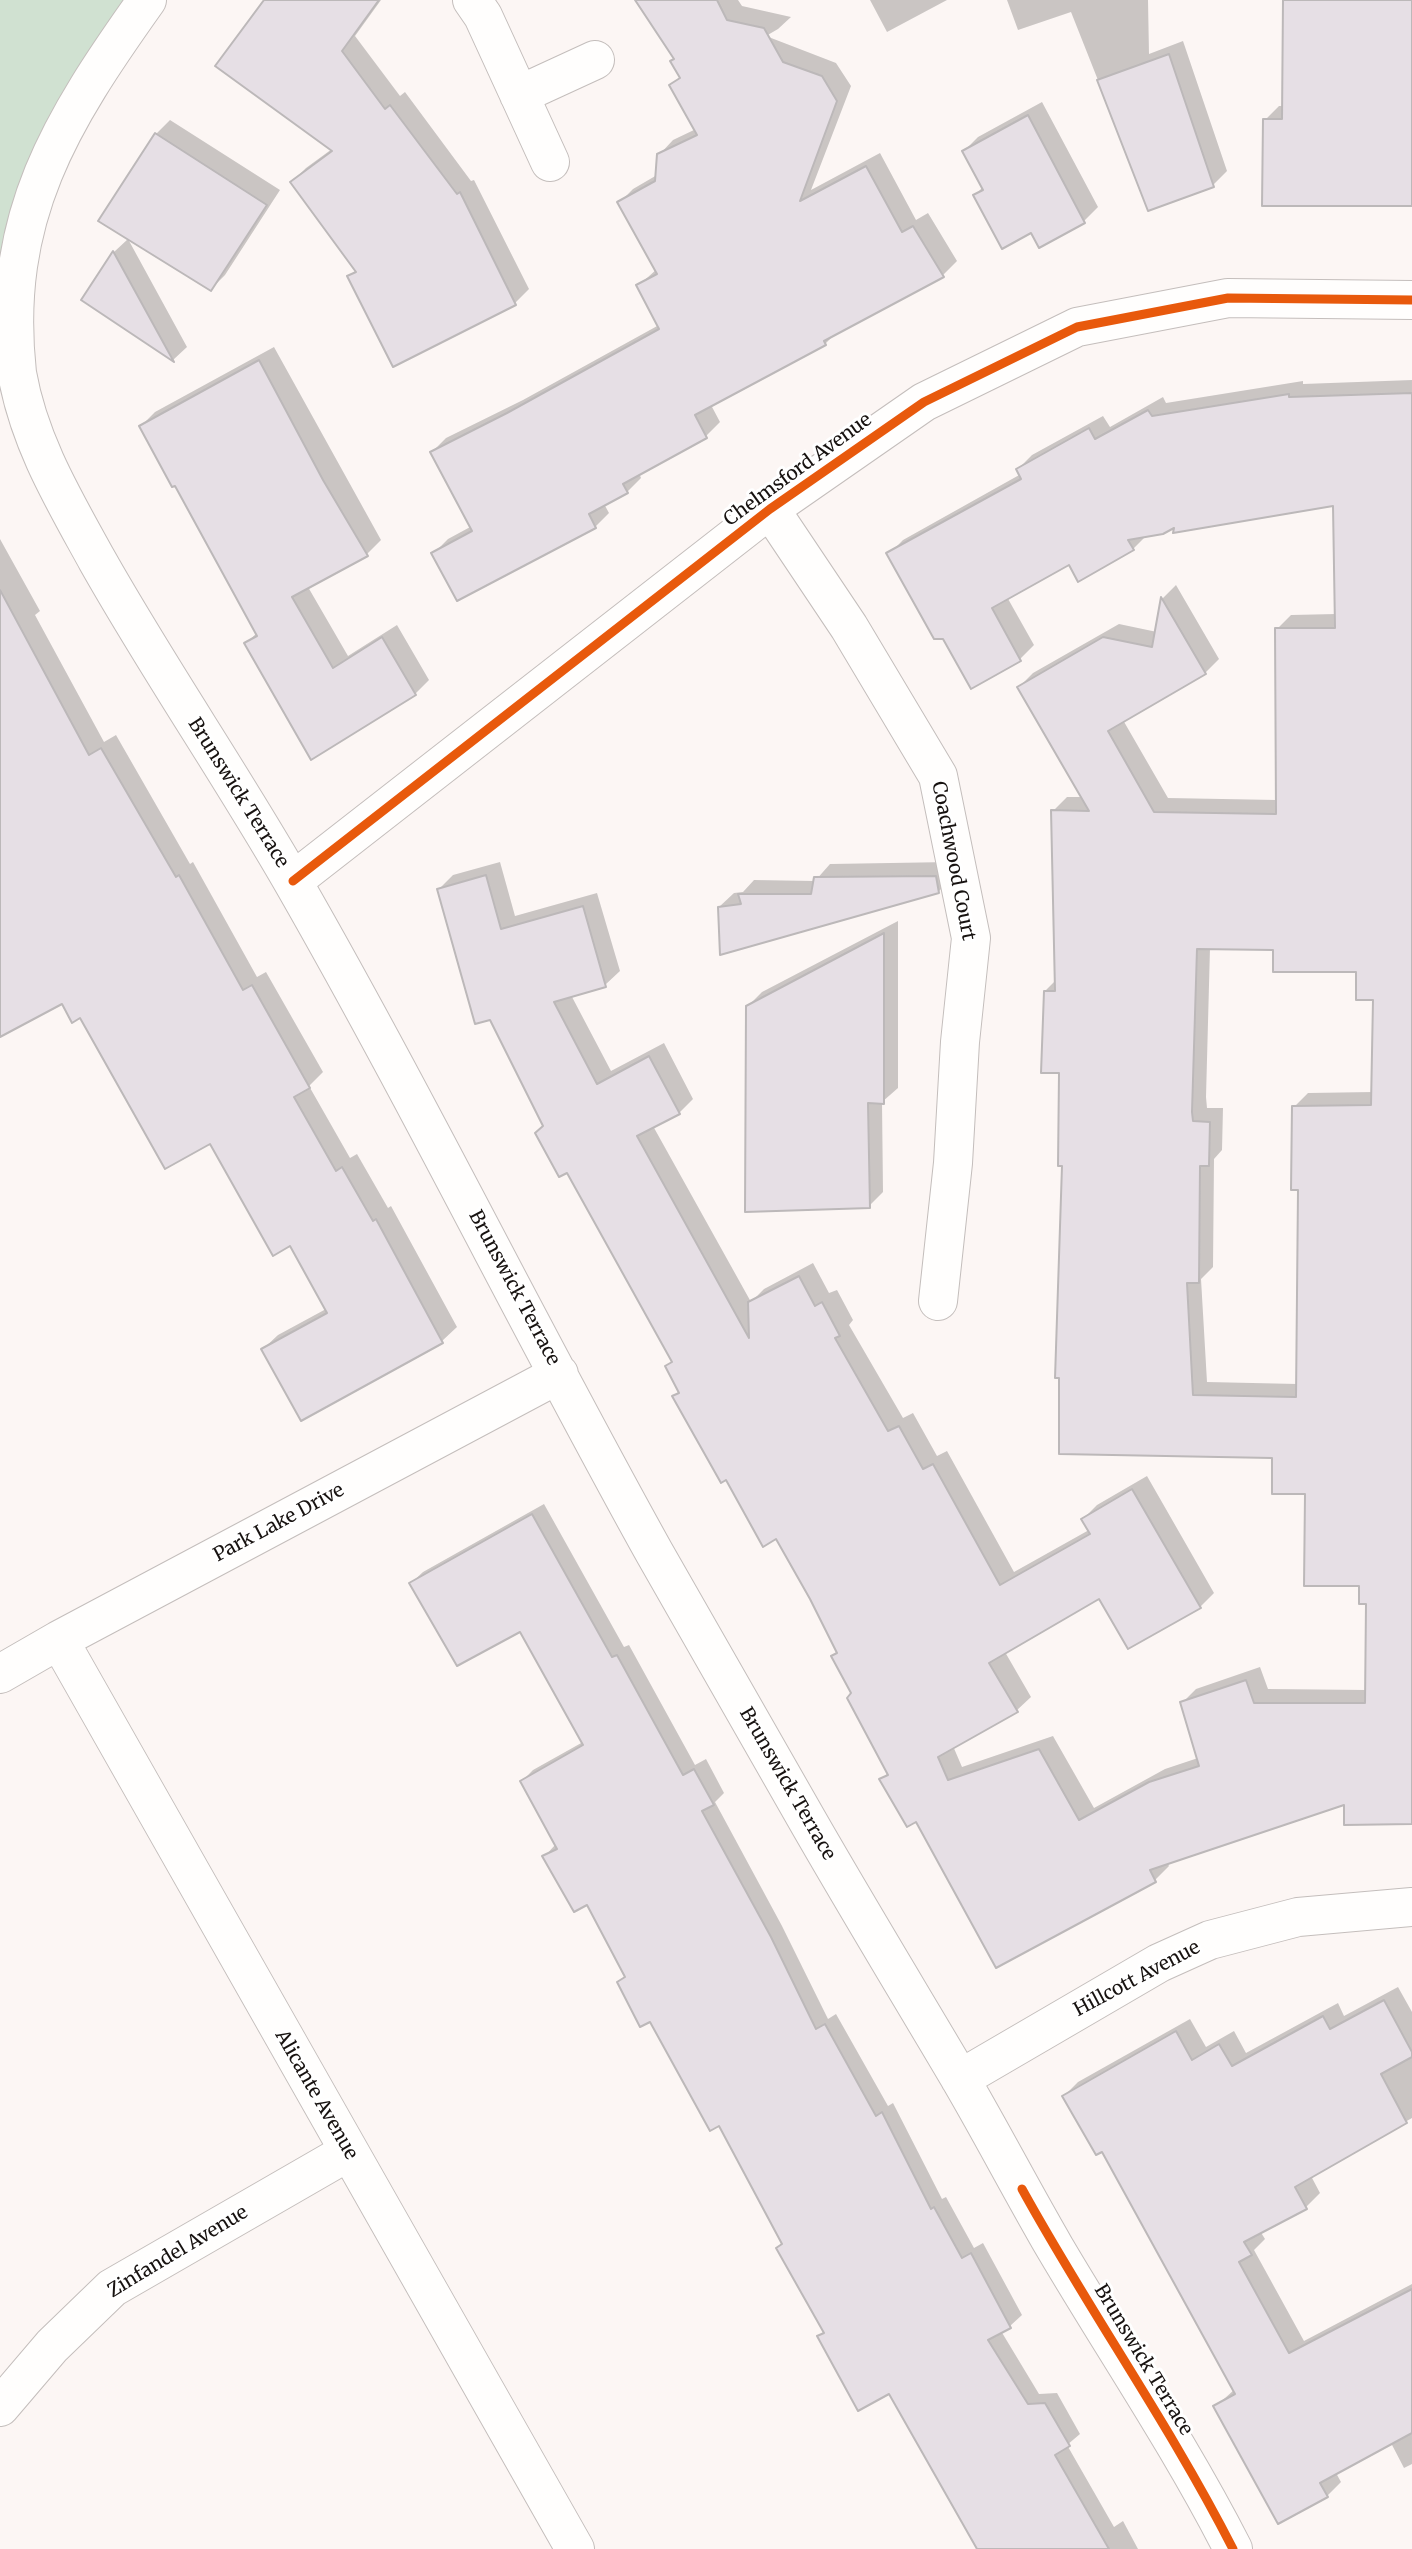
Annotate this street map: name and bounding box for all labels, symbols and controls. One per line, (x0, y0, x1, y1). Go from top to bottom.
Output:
street label: Chelmsford Avenue (720, 409, 876, 531)
street label: Brunswick Terrace (183, 714, 293, 872)
street label: Coachwood Court (926, 780, 980, 942)
street label: Brunswick Terrace (464, 1207, 564, 1369)
street label: Park Lake Drive (210, 1479, 348, 1567)
street label: Brunswick Terrace (734, 1704, 840, 1864)
street label: Hillcott Avenue (1070, 1936, 1204, 2022)
street label: Alicante Avenue (270, 2026, 362, 2164)
street label: Zinfandel Avenue (104, 2201, 252, 2303)
street label: Brunswick Terrace (1089, 2280, 1197, 2440)

